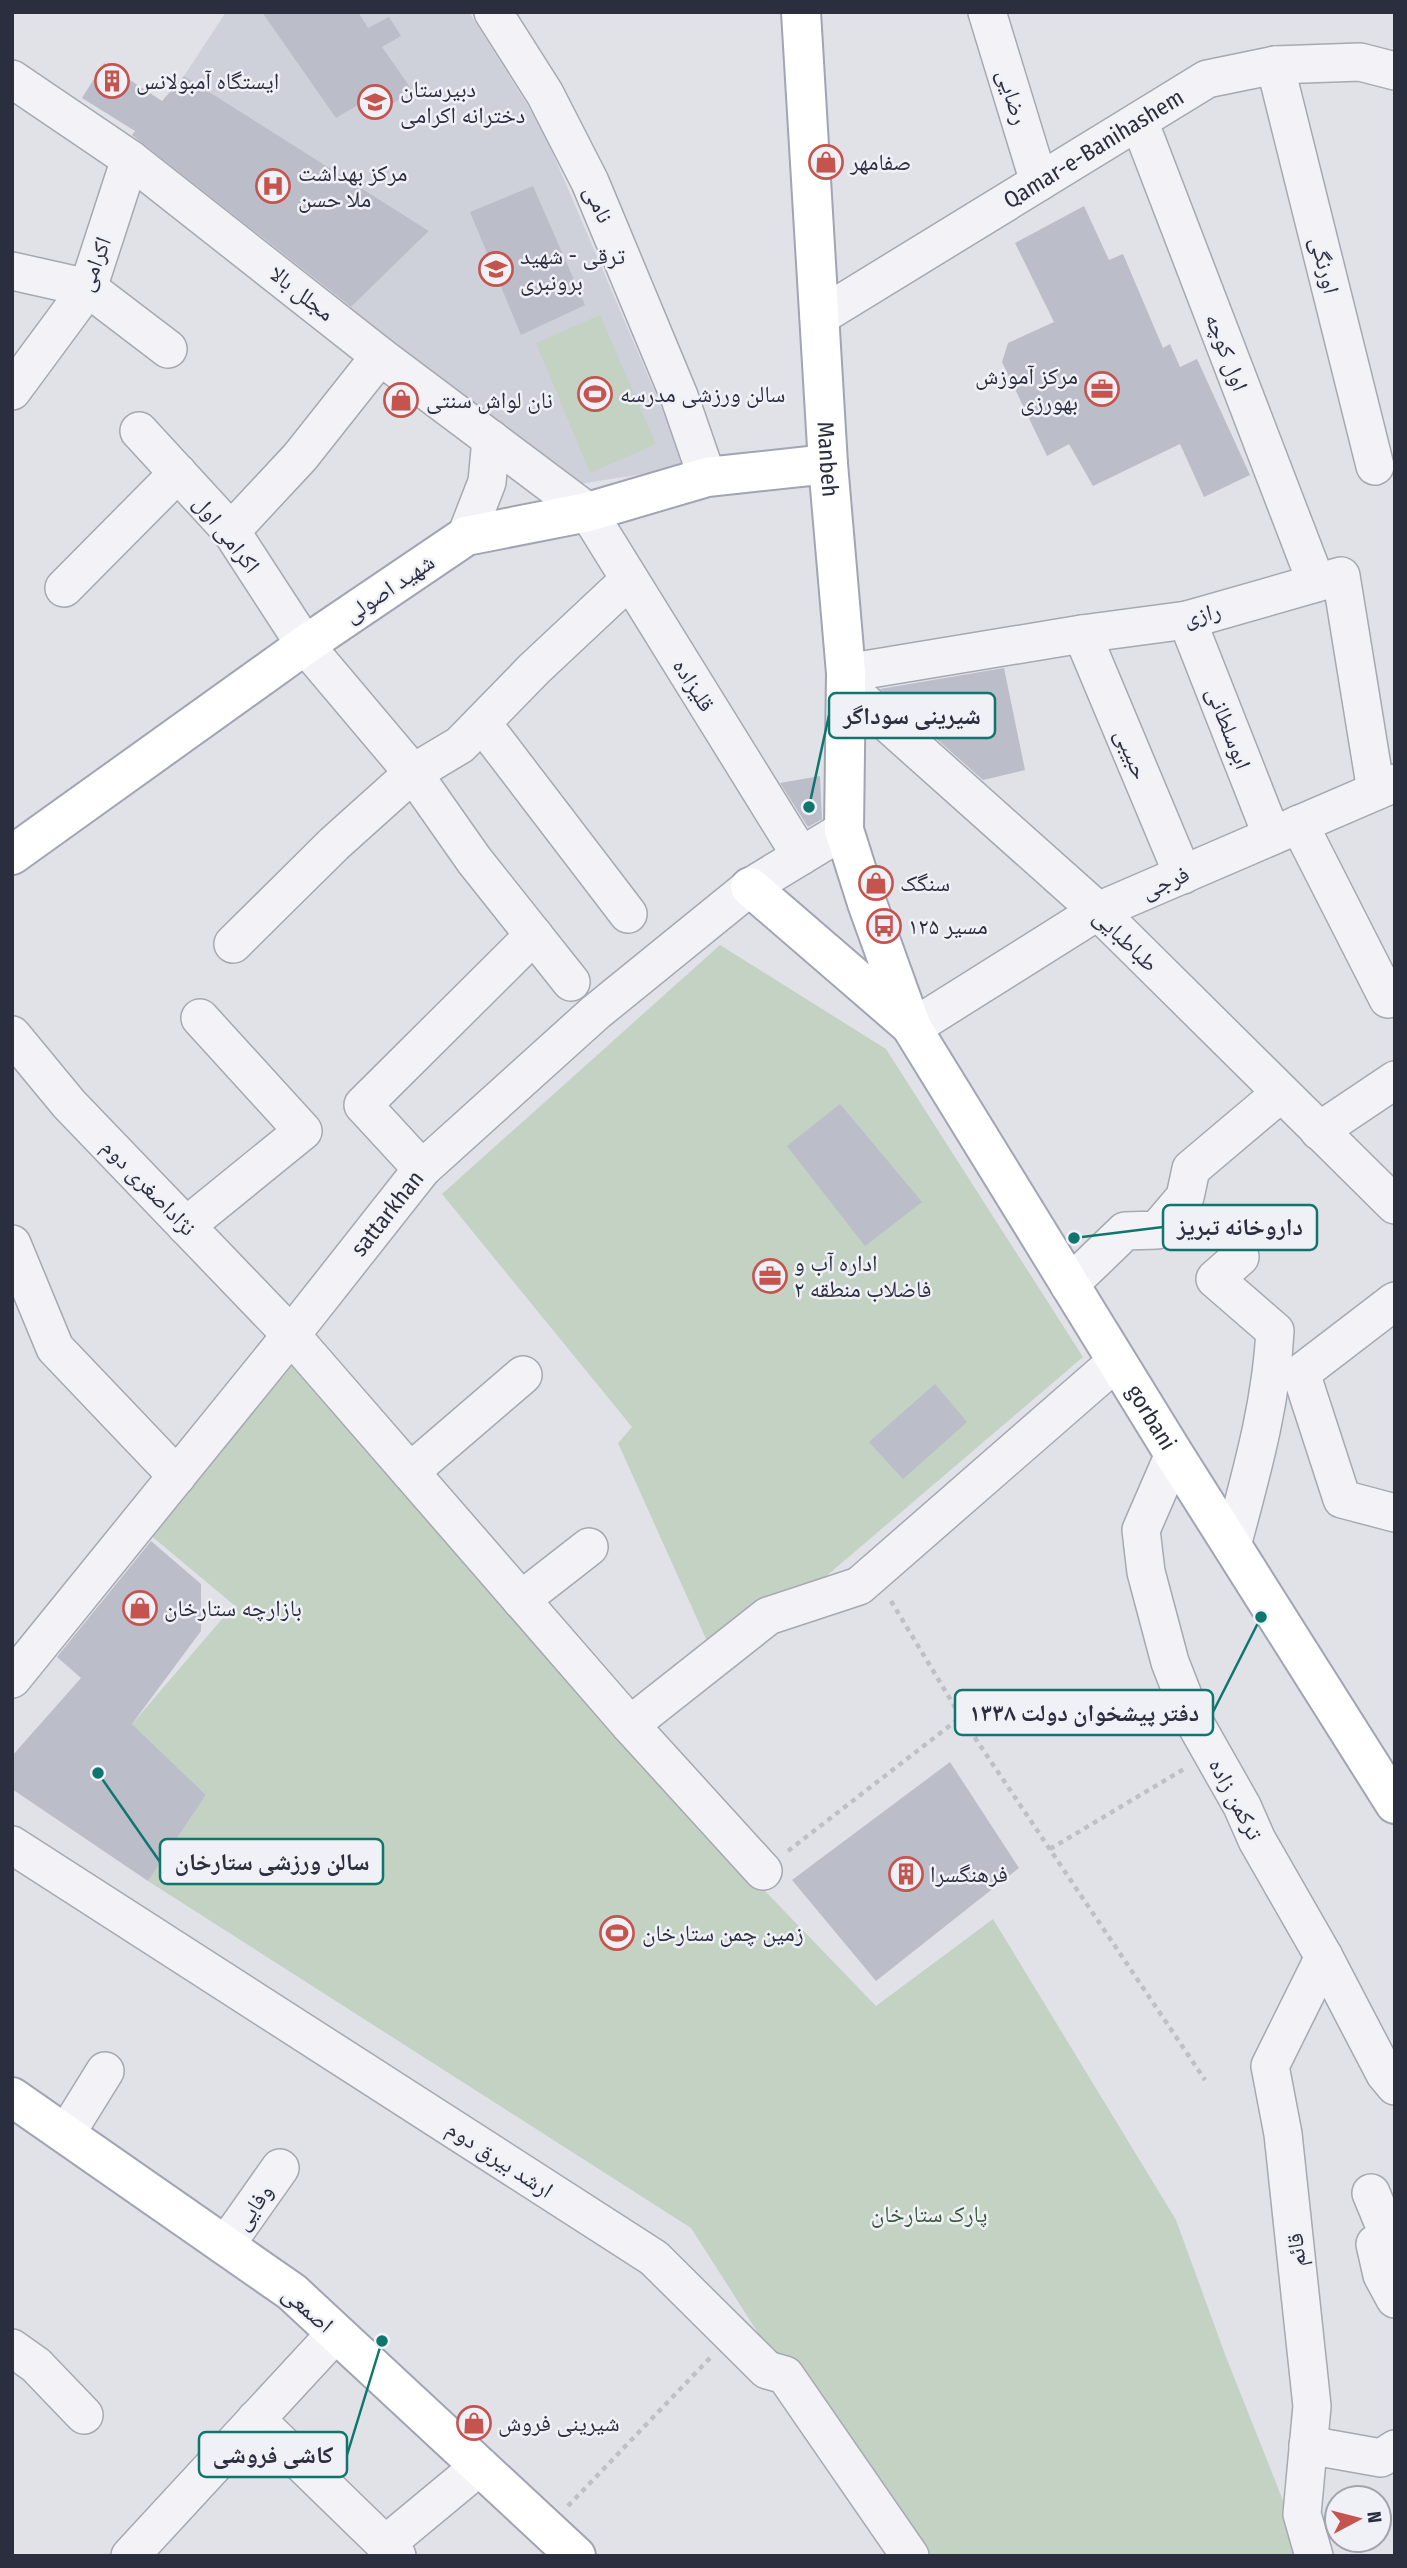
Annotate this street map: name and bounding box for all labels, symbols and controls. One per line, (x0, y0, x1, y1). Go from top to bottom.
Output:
building icon: ایستگاه آمبولانس (93, 62, 131, 100)
street label: رضایی (991, 66, 1035, 128)
place label: ایستگاه آمبولانس (136, 67, 279, 95)
place label: دبیرستان دخترانه اکرامی (400, 75, 525, 129)
school or university icon: دبیرستان دخترانه اکرامی (356, 83, 394, 121)
street label: Qamar-e-Banihashem (998, 83, 1189, 214)
shop icon: صفامهر (807, 143, 845, 181)
place label: صفامهر (849, 148, 911, 176)
place label: مرکز بهداشت ملا حسن (298, 159, 407, 213)
hospital icon: مرکز بهداشت ملا حسن (254, 167, 292, 205)
street label: نامی (578, 181, 620, 227)
street label: اکرامی (71, 233, 117, 295)
street label: اورنگی (1304, 234, 1346, 296)
place label: ترقی - شهید برونبری (520, 242, 625, 296)
school or university icon: ترقی - شهید برونبری (477, 250, 515, 288)
street label: مجلل بالا (264, 259, 340, 327)
street label: اول کوچه (1199, 309, 1255, 395)
place label: مرکز آموزش بهورزی (975, 362, 1078, 416)
office icon: مرکز آموزش بهورزی (1083, 370, 1121, 408)
sports icon: سالن ورزشی مدرسه (576, 375, 614, 413)
place label: سالن ورزشی مدرسه (620, 380, 785, 408)
shop icon: نان لواش سنتی (382, 381, 420, 419)
place label: نان لواش سنتی (426, 386, 553, 414)
street label: Manbeh (811, 421, 845, 498)
street label: اکرامی اول (188, 489, 266, 579)
street label: شهید اصولی (338, 547, 440, 629)
street label: رازی (1180, 596, 1224, 632)
street label: قلیزاده (667, 653, 721, 717)
street label: ابوسلطانی (1201, 683, 1257, 773)
callout: شیرینی سوداگر (829, 693, 995, 738)
text: شیرینی سوداگر (842, 702, 981, 730)
street label: حبیبی (1109, 725, 1155, 783)
street label: فرجی (1137, 859, 1193, 905)
shop icon: سنگک (857, 864, 895, 902)
place label: سنگک (900, 869, 950, 897)
street label: طباطبایی (1088, 902, 1164, 978)
bus stop icon: مسیر ۱۲۵ (865, 907, 903, 945)
place label: مسیر ۱۲۵ (908, 912, 988, 940)
street label: نژاداصغری دوم (94, 1133, 202, 1243)
street label: sattarkhan (345, 1165, 429, 1262)
callout: داروخانه تبریز (1163, 1205, 1317, 1250)
text: داروخانه تبریز (1176, 1213, 1303, 1241)
place label: اداره آب و فاضلاب منطقه ۲ (794, 1249, 931, 1303)
office icon: اداره آب و فاضلاب منطقه ۲ (751, 1257, 789, 1295)
street label: gorbani (1121, 1379, 1182, 1455)
shop icon: بازارچه ستارخان (121, 1589, 159, 1627)
place label: بازارچه ستارخان (164, 1594, 302, 1622)
callout: دفتر پیشخوان دولت ۱۳۳۸ (955, 1690, 1213, 1735)
text: دفتر پیشخوان دولت ۱۳۳۸ (969, 1699, 1199, 1727)
street label: ترکمن زاده (1203, 1753, 1269, 1845)
callout: سالن ورزشی ستارخان (160, 1839, 383, 1884)
text: سالن ورزشی ستارخان (174, 1848, 370, 1876)
building icon: فرهنگسرا (887, 1855, 925, 1893)
place label: فرهنگسرا (930, 1860, 1008, 1888)
sports icon: زمین چمن ستارخان (598, 1914, 636, 1952)
place label: زمین چمن ستارخان (642, 1919, 804, 1947)
street label: ارشد بیرق دوم (440, 2114, 559, 2206)
street label: وفایی (227, 2179, 279, 2235)
park label: پارک ستارخان (871, 2200, 987, 2228)
street label: قائم (1280, 2231, 1314, 2268)
street label: اصمعی (277, 2279, 339, 2339)
shop icon: شیرینی فروش (455, 2404, 493, 2442)
place label: شیرینی فروش (498, 2409, 620, 2437)
callout: کاشی فروشی (199, 2432, 347, 2477)
text: کاشی فروشی (213, 2441, 334, 2469)
north arrow (1323, 2484, 1393, 2554)
text: N (1362, 2510, 1386, 2524)

